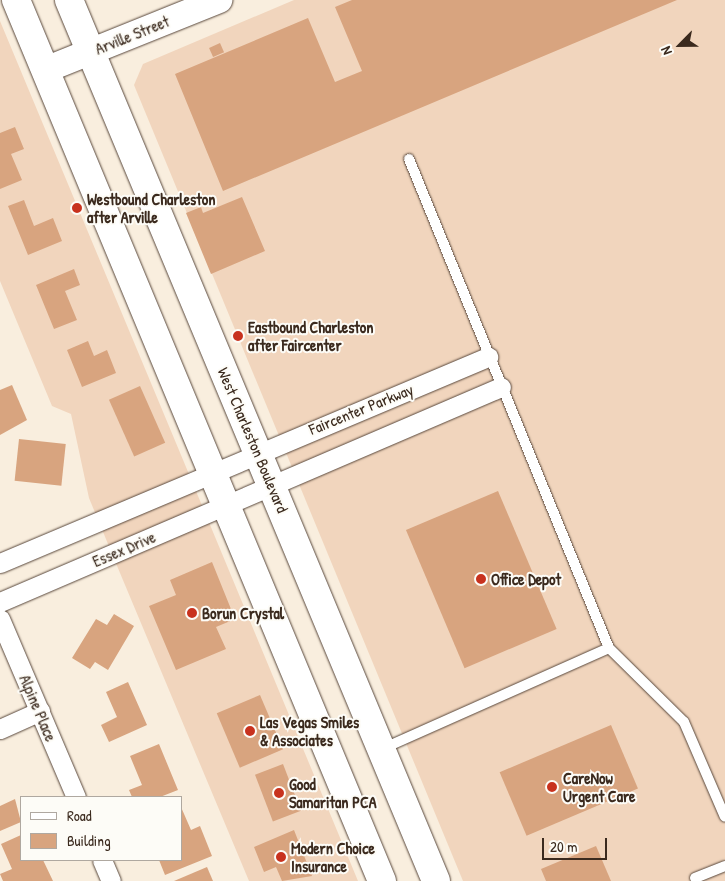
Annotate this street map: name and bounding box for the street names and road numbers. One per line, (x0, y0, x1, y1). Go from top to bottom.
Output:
street label: Arville Street (92, 11, 172, 59)
street label: West Charleston Boulevard (214, 365, 292, 515)
street label: Faircenter Parkway (306, 379, 416, 439)
street label: Essex Drive (90, 527, 158, 571)
street label: Alpine Place (15, 672, 61, 744)

